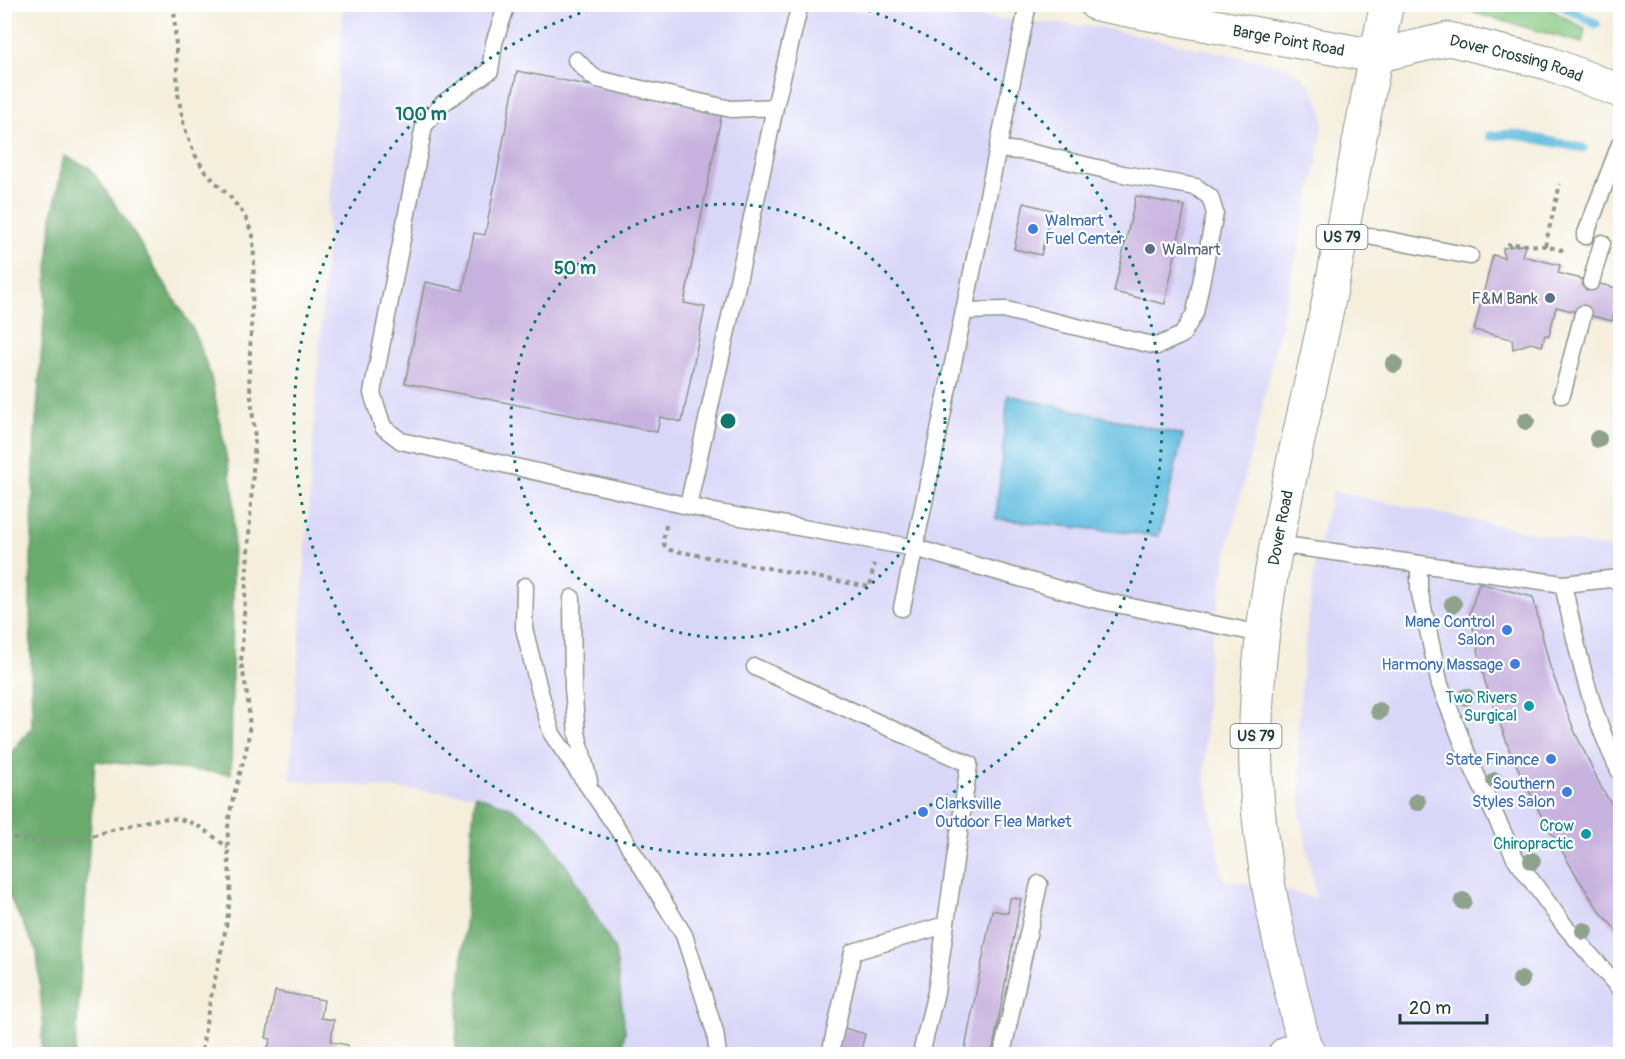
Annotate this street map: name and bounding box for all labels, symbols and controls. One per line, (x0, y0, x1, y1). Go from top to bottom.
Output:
street label: Barge Point Road (1231, 21, 1346, 61)
street label: Dover Crossing Road (1448, 31, 1586, 87)
text: 100 m (395, 103, 447, 126)
place label: Walmart Fuel Center (1045, 211, 1125, 249)
marker: Walmart Fuel Center (1026, 222, 1040, 236)
road number: US 79 (1316, 225, 1368, 249)
place label: Walmart (1162, 240, 1221, 260)
marker: Walmart (1143, 242, 1157, 256)
text: 50 m (554, 257, 596, 280)
place label: F&M Bank (1472, 289, 1538, 309)
marker: F&M Bank (1543, 291, 1557, 305)
centre of rings (718, 411, 738, 431)
street label: Dover Road (1264, 488, 1298, 567)
place label: Mane Control Salon (1405, 612, 1495, 650)
marker: Mane Control Salon (1500, 623, 1514, 637)
place label: Harmony Massage (1381, 655, 1503, 675)
marker: Harmony Massage (1508, 657, 1522, 671)
place label: Two Rivers Surgical (1445, 688, 1517, 726)
marker: Two Rivers Surgical (1522, 699, 1536, 713)
road number: US 79 (1230, 724, 1282, 748)
place label: State Finance (1445, 750, 1539, 770)
marker: State Finance (1544, 752, 1558, 766)
place label: Southern Styles Salon (1472, 774, 1555, 812)
marker: Southern Styles Salon (1560, 785, 1574, 799)
place label: Clarksville Outdoor Flea Market (935, 794, 1072, 832)
marker: Clarksville Outdoor Flea Market (916, 805, 930, 819)
place label: Crow Chiropractic (1493, 816, 1574, 854)
marker: Crow Chiropractic (1579, 827, 1593, 841)
scale bar (1400, 987, 1487, 1025)
text: 20 m (1409, 997, 1451, 1020)

